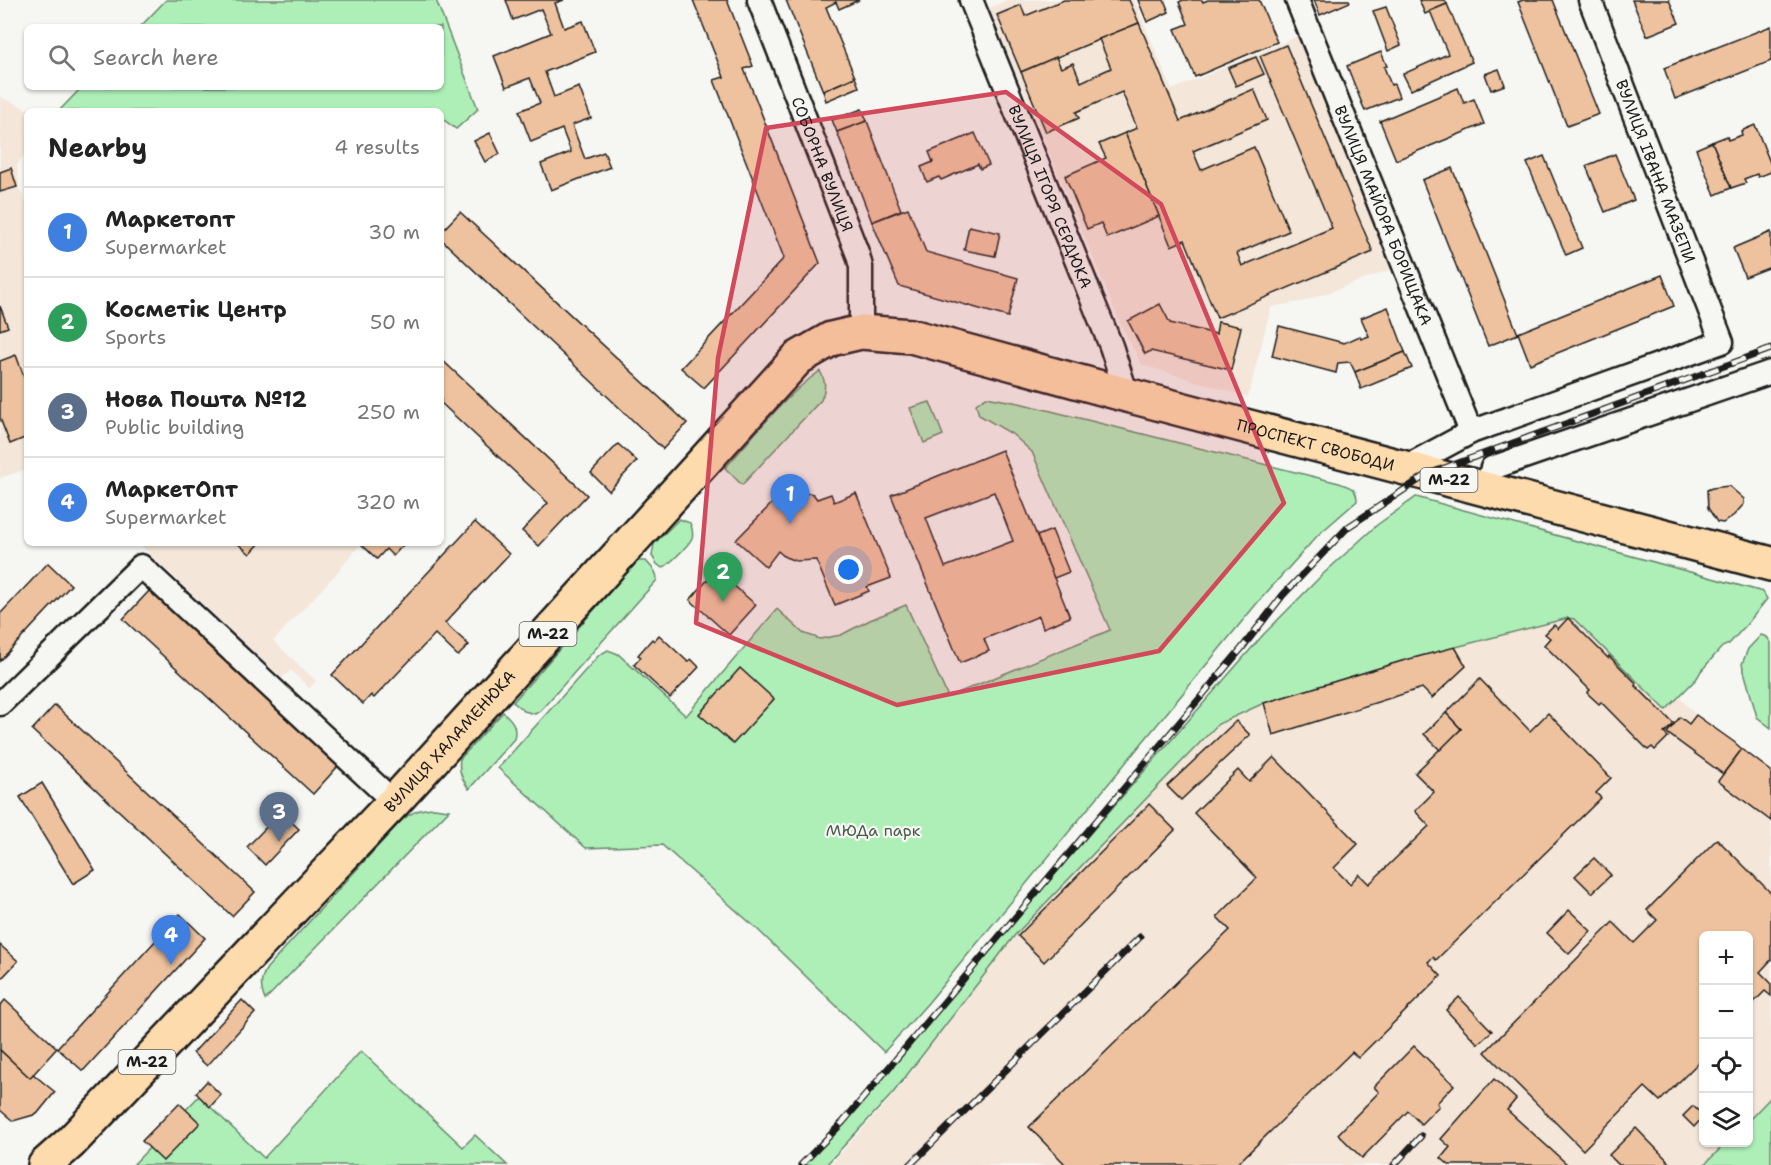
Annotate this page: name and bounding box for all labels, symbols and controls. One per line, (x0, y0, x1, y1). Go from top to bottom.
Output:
search box (24, 24, 444, 90)
icon: search (45, 41, 78, 74)
text: Search here (93, 43, 219, 72)
street label: ВУЛИЦЯ ІВАНА МАЗЕПИ (1611, 76, 1700, 266)
street label: СОБОРНА ВУЛИЦЯ (787, 94, 858, 235)
street label: ВУЛИЦЯ ІГОРЯ СЕРДЮКА (1003, 102, 1097, 292)
street label: ВУЛИЦЯ МАЙОРА БОРИЩАКА (1329, 102, 1437, 329)
text: Nearby (48, 130, 147, 165)
text: 4 results (334, 134, 420, 160)
text: Маркетопт (105, 205, 235, 234)
text: 1 (63, 219, 72, 245)
text: 30 m (368, 219, 420, 245)
text: Supermarket (105, 234, 227, 260)
text: Косметік Центр (105, 295, 287, 324)
text: 2 (61, 309, 75, 335)
text: 50 m (370, 309, 420, 335)
text: Sports (105, 324, 166, 350)
text: Нова Пошта №12 (105, 385, 307, 414)
text: 3 (61, 399, 75, 425)
text: 250 m (356, 399, 420, 425)
text: Public building (105, 414, 244, 440)
street label: ПРОСПЕКТ СВОБОДИ (1234, 414, 1397, 476)
road number: М-22 (1420, 468, 1478, 492)
pin: 1 (770, 474, 810, 524)
text: МаркетОпт (105, 475, 238, 504)
text: 4 (61, 489, 75, 515)
text: 320 m (356, 489, 420, 515)
text: Supermarket (105, 504, 227, 530)
pin: 2 (704, 552, 742, 602)
your location (834, 555, 863, 584)
road number: М-22 (520, 622, 576, 646)
street label: ВУЛИЦЯ ХАЛАМЕНЮКА (380, 666, 520, 817)
pin: 3 (260, 792, 298, 842)
park label: МЮДа парк (826, 820, 921, 841)
pin: 4 (152, 916, 190, 965)
map controls (1699, 931, 1753, 1147)
button: + (1699, 931, 1753, 985)
button: − (1699, 985, 1753, 1039)
button: locate (1699, 1039, 1753, 1093)
road number: М-22 (118, 1050, 176, 1074)
button: layers (1699, 1093, 1753, 1147)

